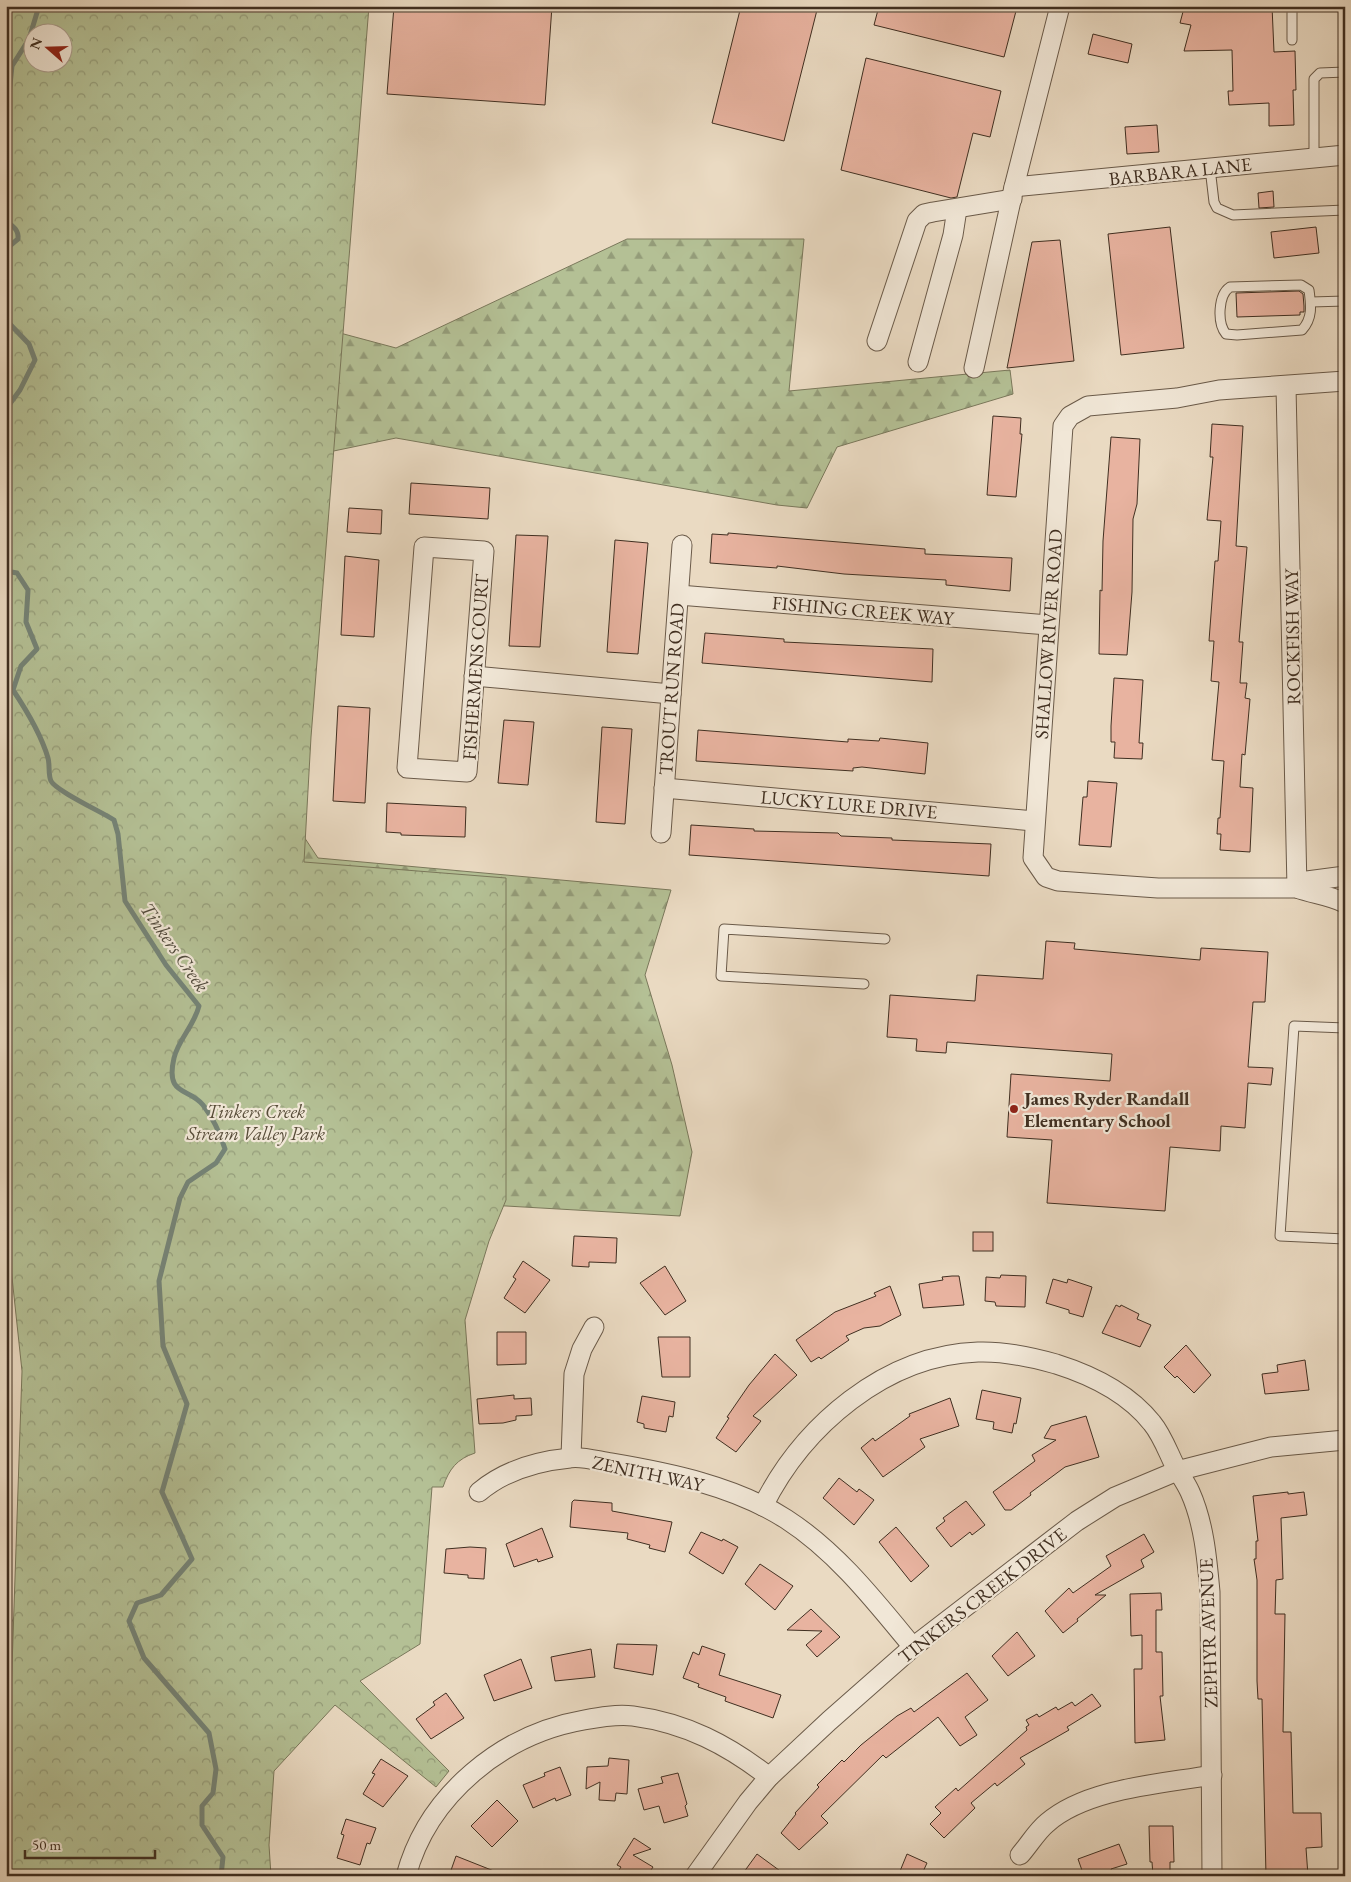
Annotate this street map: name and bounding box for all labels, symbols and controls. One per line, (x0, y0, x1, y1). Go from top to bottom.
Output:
north arrow (22, 22, 72, 72)
text: N (25, 35, 46, 52)
street label: BARBARA LANE (1107, 152, 1253, 191)
street label: SHALLOW RIVER ROAD (1029, 528, 1068, 740)
street label: ROCKFISH WAY (1279, 568, 1306, 705)
street label: FISHERMENS COURT (457, 573, 494, 761)
street label: FISHING CREEK WAY (771, 590, 956, 631)
street label: TROUT RUN ROAD (653, 602, 690, 776)
street label: LUCKY LURE DRIVE (760, 784, 939, 825)
water label: Tinkers Creek (135, 897, 215, 997)
place label: James Ryder Randall Elementary School (1022, 1086, 1190, 1133)
park label: Tinkers Creek Stream Valley Park (186, 1099, 326, 1146)
marker: James Ryder Randall Elementary School (1008, 1103, 1020, 1115)
street label: ZENITH WAY (590, 1449, 707, 1498)
street label: TINKERS CREEK DRIVE (893, 1522, 1072, 1669)
street label: ZEPHYR AVENUE (1193, 1557, 1224, 1708)
scale bar (25, 1827, 155, 1859)
text: 50 m (32, 1835, 61, 1854)

